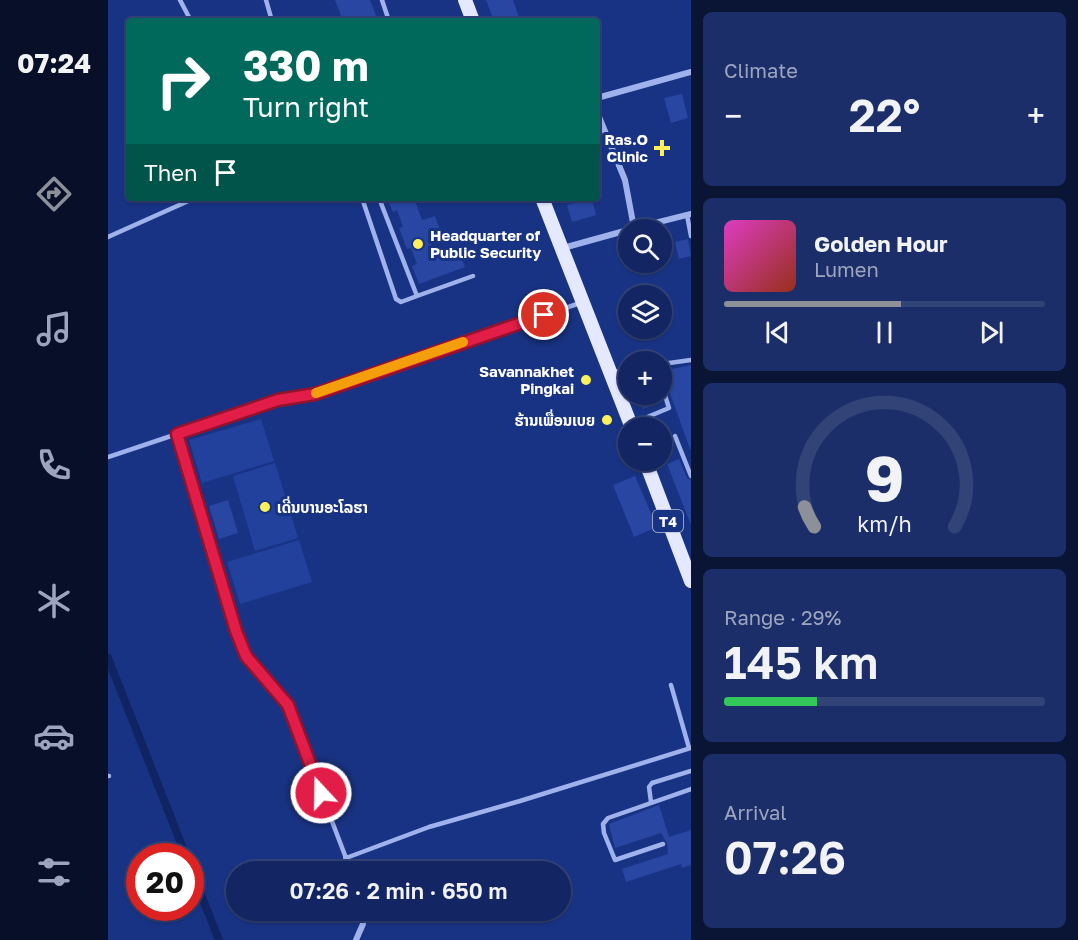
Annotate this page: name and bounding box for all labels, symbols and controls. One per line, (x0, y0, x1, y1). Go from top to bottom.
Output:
text: 330 m (243, 40, 369, 90)
icon: right (144, 42, 222, 120)
text: 07:24 (17, 47, 91, 79)
text: Climate (724, 58, 798, 82)
text: 22° (849, 88, 920, 142)
text: Turn right (243, 91, 369, 123)
text: − (724, 96, 742, 135)
text: + (1027, 96, 1045, 135)
place label: Ras.O Clinic (605, 130, 648, 165)
marker: Ras.O Clinic (653, 139, 671, 157)
icon: arrive (209, 156, 242, 189)
text: Then (144, 159, 197, 186)
icon: directions (33, 173, 75, 215)
map controls (618, 219, 672, 471)
button: search (618, 219, 672, 273)
place label: Headquarter of Public Security (430, 226, 541, 261)
text: Golden Hour (814, 230, 948, 257)
marker: Headquarter of Public Security (411, 237, 425, 251)
text: Lumen (814, 257, 879, 281)
button: layers (618, 285, 672, 339)
pin (518, 289, 569, 340)
icon: arrive (527, 298, 560, 331)
icon: music (33, 308, 75, 350)
icon: previous (761, 316, 794, 349)
icon: pause (868, 316, 901, 349)
icon: next (975, 316, 1008, 349)
button: + (618, 351, 672, 405)
place label: Savannakhet Pingkai (479, 362, 574, 397)
marker: Savannakhet Pingkai (579, 373, 593, 387)
place label: ຮ້ານເພື່ອນເບຍ (515, 409, 595, 429)
marker: ຮ້ານເພື່ອນເບຍ (600, 413, 614, 427)
button: − (618, 417, 672, 471)
text: 9 (865, 440, 904, 515)
icon: phone (33, 444, 75, 486)
place label: ເດີ່ນບານອະໂລຮາ (277, 496, 368, 516)
marker: ເດີ່ນບານອະໂລຮາ (258, 500, 272, 514)
road number: T4 (653, 510, 683, 532)
text: km/h (857, 511, 912, 537)
icon: climate (33, 580, 75, 622)
text: Range · 29% (724, 605, 841, 629)
text: 145 km (724, 635, 878, 689)
icon: car (33, 715, 75, 757)
position arrow (289, 761, 353, 825)
text: Arrival (724, 800, 787, 824)
text: 07:26 (724, 830, 846, 884)
speed limit sign: 20 (126, 843, 204, 921)
icon: filters (33, 851, 75, 893)
text: 07:26 · 2 min · 650 m (289, 877, 508, 904)

